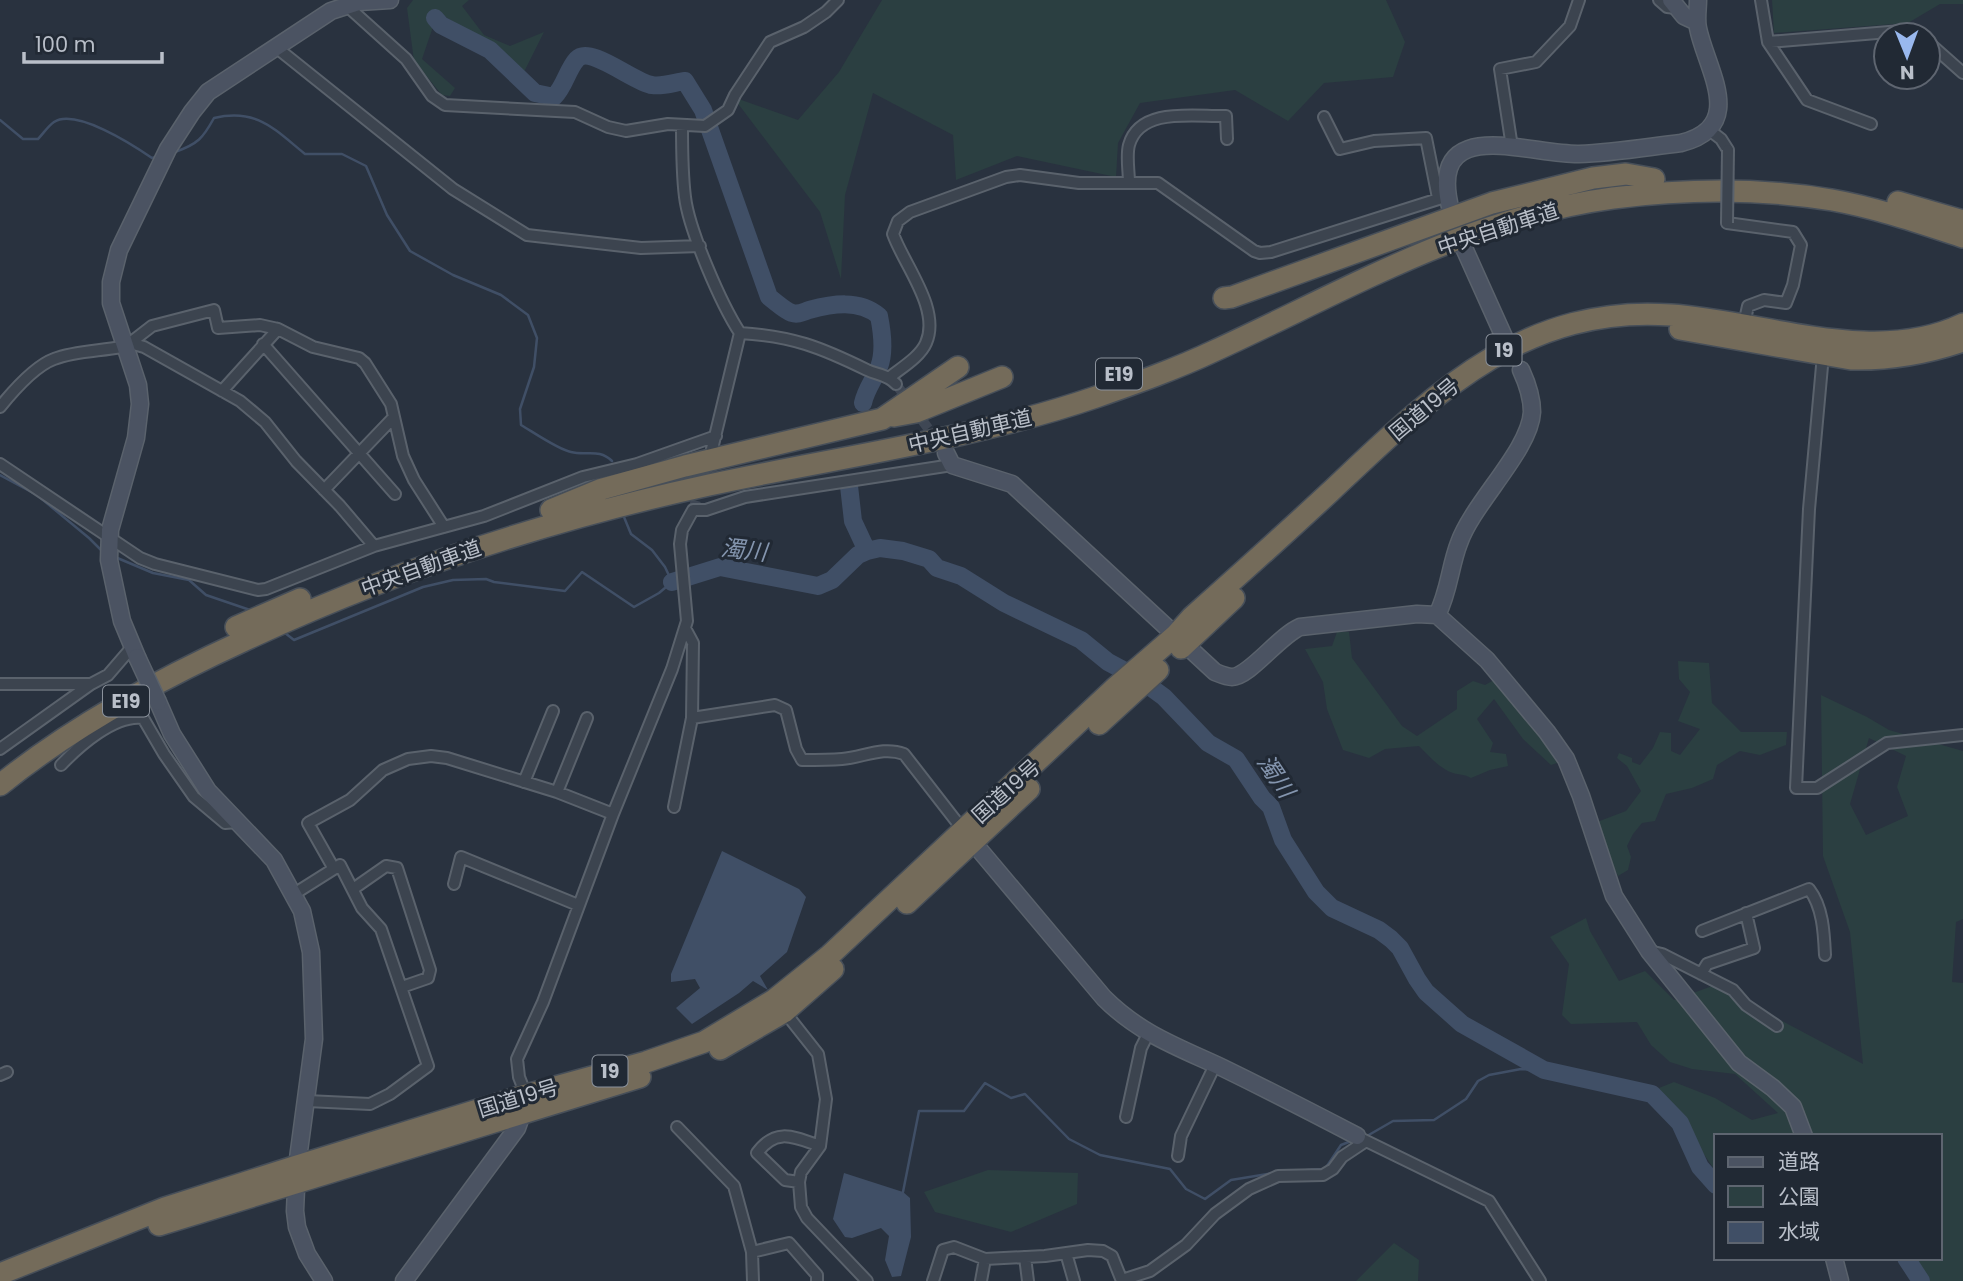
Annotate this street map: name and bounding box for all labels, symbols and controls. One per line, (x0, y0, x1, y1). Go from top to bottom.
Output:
scale bar (24, 21, 163, 65)
north arrow (1872, 21, 1942, 91)
text: 100 m (35, 30, 95, 59)
text: N (1900, 59, 1915, 86)
street label: 中央自動車道 (1434, 196, 1562, 262)
road number: 19 (1486, 334, 1522, 366)
road number: E19 (1096, 358, 1142, 390)
street label: 国道19号 (1383, 371, 1465, 447)
street label: 中央自動車道 (905, 403, 1035, 459)
water label: 濁川 (719, 532, 772, 569)
street label: 中央自動車道 (357, 533, 485, 603)
road number: E19 (103, 686, 149, 716)
water label: 濁川 (1250, 748, 1304, 807)
street label: 国道19号 (965, 752, 1047, 830)
road number: 19 (592, 1056, 628, 1086)
street label: 国道19号 (474, 1072, 562, 1124)
legend (1714, 1134, 1942, 1260)
text: 道路 (1778, 1147, 1820, 1176)
text: 公園 (1778, 1182, 1820, 1211)
text: 水域 (1778, 1217, 1820, 1246)

